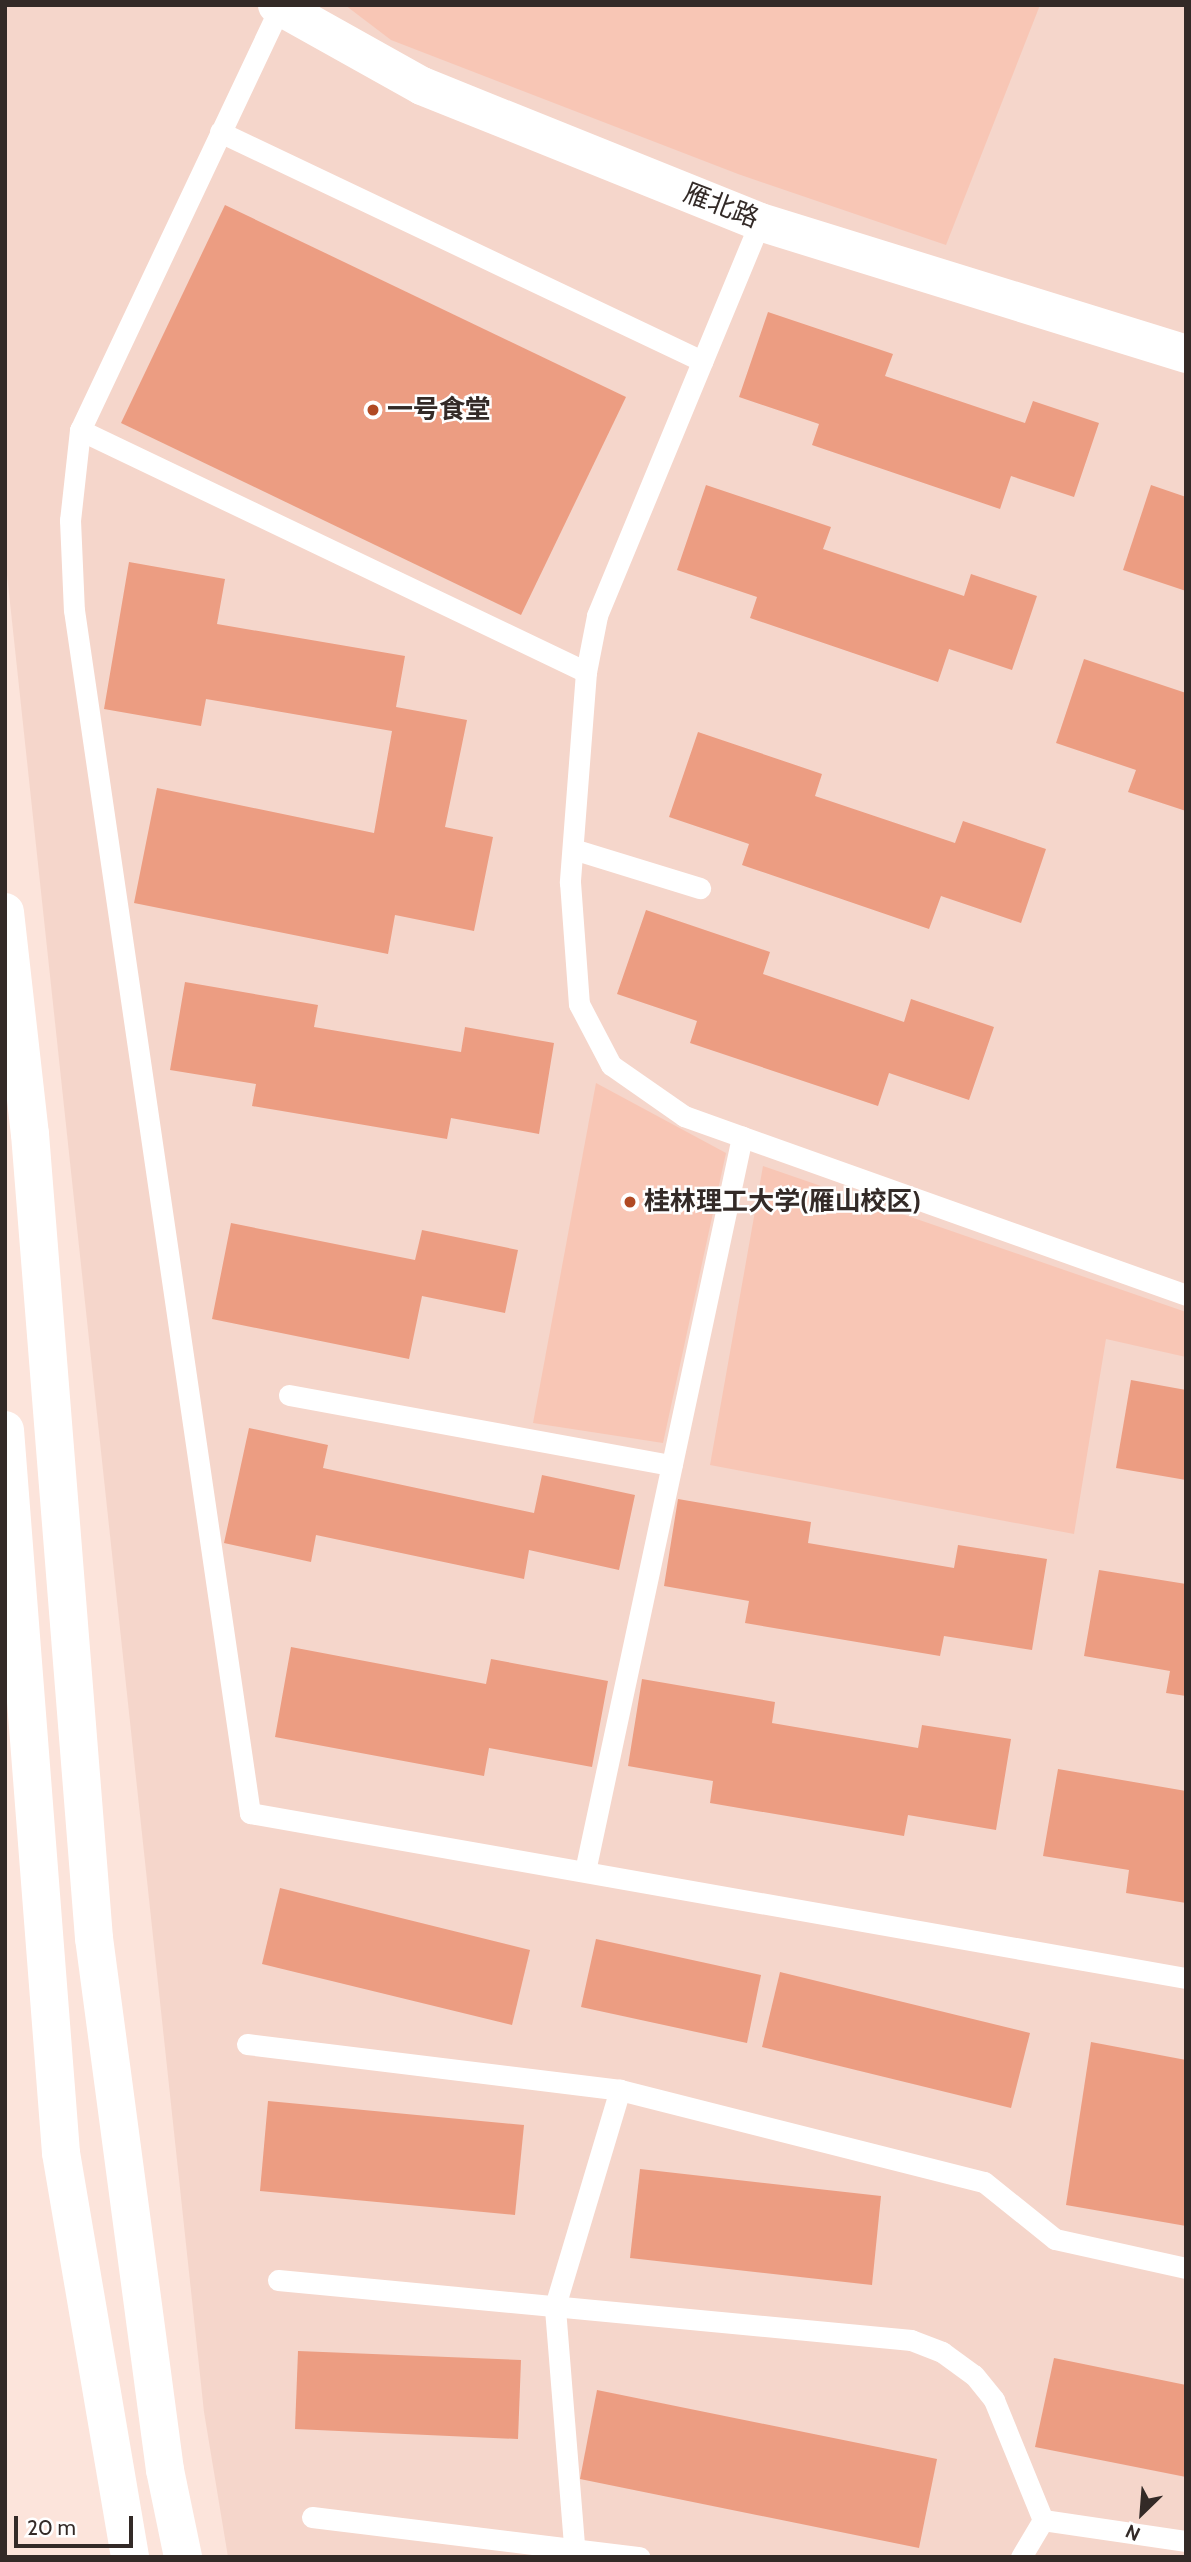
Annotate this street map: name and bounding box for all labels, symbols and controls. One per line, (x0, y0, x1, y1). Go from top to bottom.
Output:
street label: 雁北路 (679, 177, 763, 235)
place label: 一号食堂 (387, 394, 491, 426)
marker: 一号食堂 (365, 402, 381, 418)
place label: 桂林理工大学(雁山校区) (644, 1186, 921, 1218)
marker: 桂林理工大学(雁山校区) (622, 1194, 638, 1210)
north arrow (1107, 2478, 1177, 2548)
scale bar (18, 2502, 136, 2546)
text: 20 m (27, 2515, 76, 2540)
text: N (1122, 2519, 1144, 2546)

